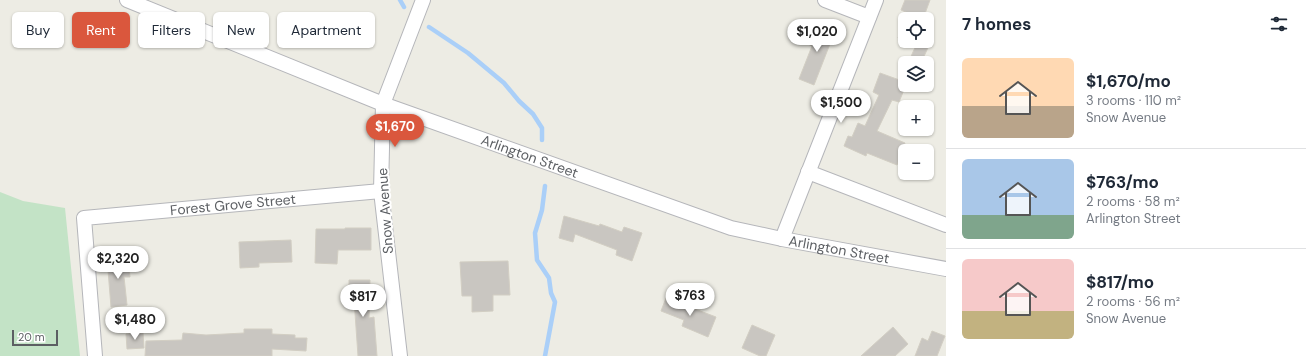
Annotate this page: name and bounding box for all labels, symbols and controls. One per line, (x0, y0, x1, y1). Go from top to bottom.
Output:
chip: Buy (12, 12, 64, 48)
chip: Rent (72, 12, 130, 48)
chip: Filters (138, 12, 205, 48)
chip: New (213, 12, 269, 48)
chip: Apartment (277, 12, 375, 48)
map controls (898, 12, 934, 180)
button: locate (898, 12, 934, 48)
text: 7 homes (962, 13, 1031, 35)
icon: filters (1268, 13, 1290, 35)
pin: $1,020 (784, 19, 850, 53)
text: $1,020 (796, 23, 838, 40)
button: layers (898, 56, 934, 92)
text: $1,670/mo (1086, 70, 1171, 92)
icon: home (994, 74, 1042, 122)
pin: $1,500 (808, 90, 874, 124)
text: 3 rooms · 110 m² (1086, 92, 1181, 109)
text: $1,500 (820, 94, 862, 111)
button: + (898, 100, 934, 136)
text: Snow Avenue (1086, 109, 1166, 126)
pin: $1,670 (362, 114, 428, 148)
text: $1,670 (375, 118, 415, 135)
street label: Arlington Street (479, 131, 581, 182)
button: − (898, 144, 934, 180)
street label: Snow Avenue (373, 167, 397, 255)
text: $763/mo (1086, 171, 1159, 193)
icon: home (994, 175, 1042, 223)
street label: Forest Grove Street (169, 190, 297, 219)
text: 2 rooms · 58 m² (1086, 193, 1180, 210)
text: Arlington Street (1086, 210, 1181, 227)
street label: Arlington Street (787, 231, 891, 267)
pin: $2,320 (85, 246, 151, 280)
text: $2,320 (97, 250, 140, 267)
text: $817/mo (1086, 271, 1154, 293)
icon: home (994, 275, 1042, 323)
pin: $763 (666, 283, 714, 317)
pin: $817 (339, 284, 387, 318)
text: $763 (675, 287, 705, 304)
text: $817 (349, 288, 377, 305)
text: 2 rooms · 56 m² (1086, 293, 1180, 310)
pin: $1,480 (102, 307, 168, 341)
text: Snow Avenue (1086, 310, 1166, 327)
text: $1,480 (114, 311, 156, 328)
scale bar (12, 328, 58, 347)
text: 20 m (18, 330, 44, 344)

